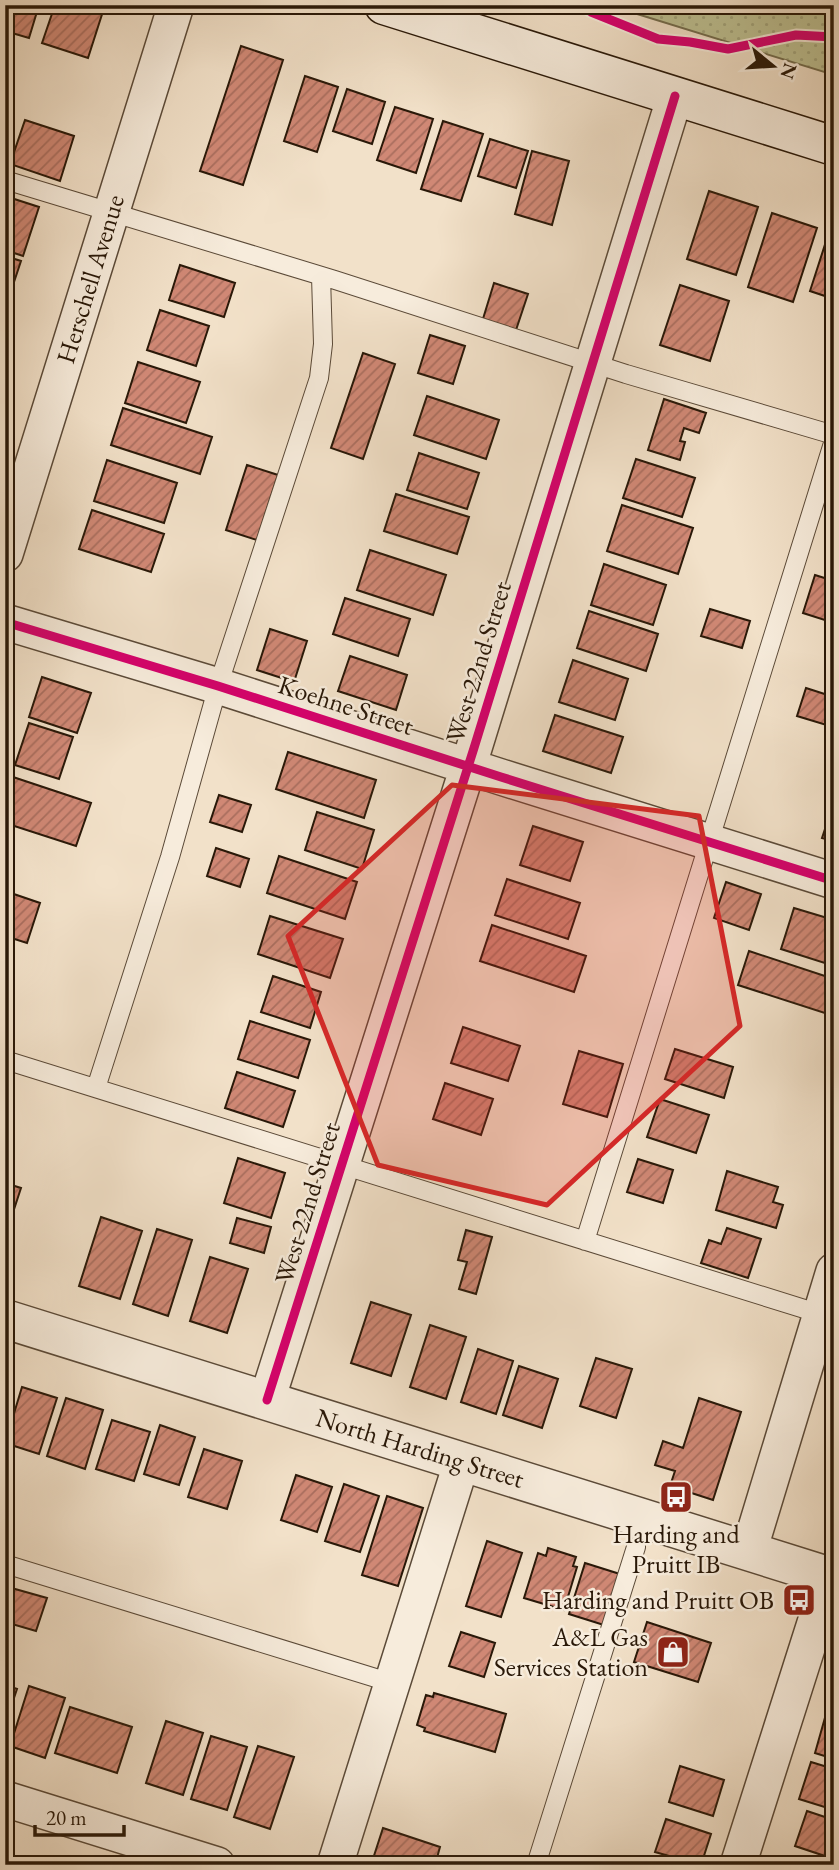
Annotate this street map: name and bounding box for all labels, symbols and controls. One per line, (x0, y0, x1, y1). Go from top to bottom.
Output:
north arrow (738, 32, 808, 102)
text: N (774, 60, 803, 83)
street label: Herschell Avenue (48, 190, 132, 368)
street label: West 22nd Street (437, 577, 519, 747)
street label: Koehne Street (274, 667, 418, 743)
street label: West 22nd Street (266, 1118, 348, 1288)
street label: North Harding Street (312, 1400, 528, 1496)
bus stop icon: Harding and Pruitt IB (657, 1478, 695, 1516)
place label: Harding and Pruitt IB (612, 1517, 740, 1581)
bus stop icon: Harding and Pruitt OB (780, 1581, 818, 1619)
place label: Harding and Pruitt OB (542, 1583, 774, 1617)
place label: A&L Gas Services Station (494, 1620, 648, 1684)
shop icon: A&L Gas Services Station (654, 1633, 692, 1671)
scale bar (35, 1793, 124, 1837)
text: 20 m (46, 1804, 87, 1831)

